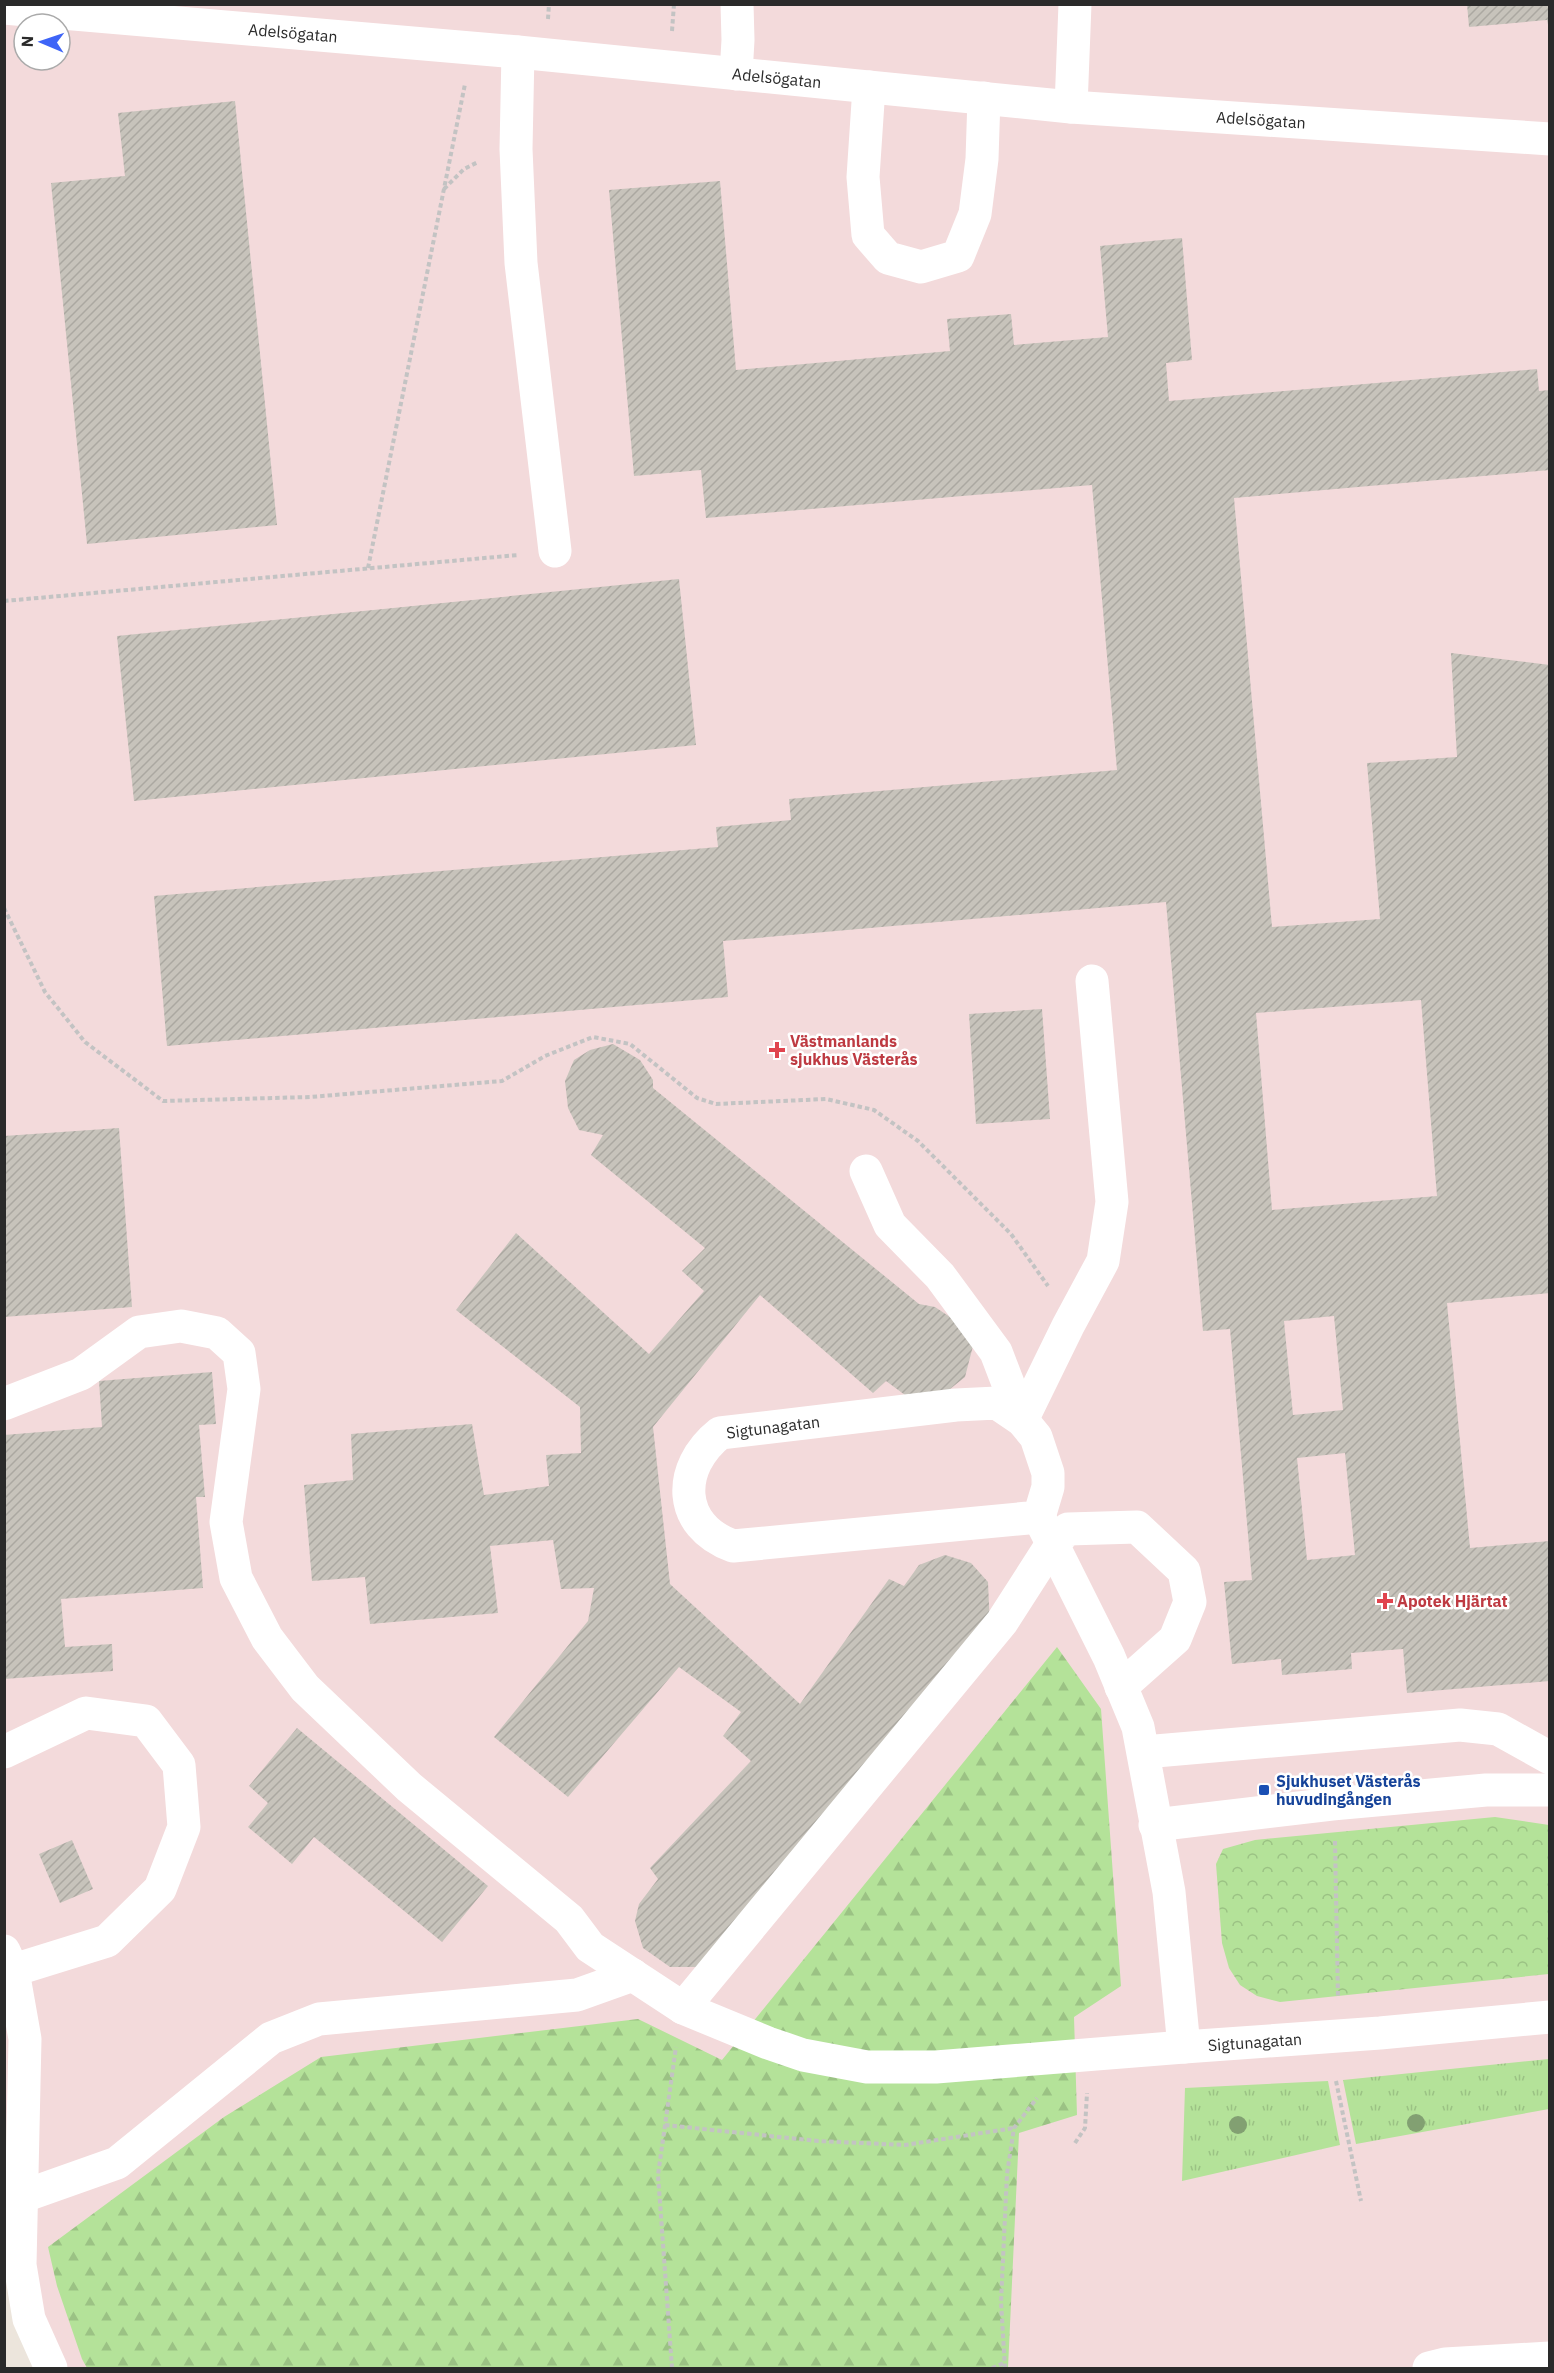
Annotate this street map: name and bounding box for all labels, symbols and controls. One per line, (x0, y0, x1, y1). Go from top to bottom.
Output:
north arrow (12, 12, 72, 72)
street label: Adelsögatan (247, 19, 338, 47)
text: N (17, 35, 37, 48)
street label: Adelsögatan (731, 63, 822, 92)
street label: Adelsögatan (1216, 107, 1306, 133)
place label: Västmanlands sjukhus Västerås (790, 1031, 918, 1069)
marker: Västmanlands sjukhus Västerås (768, 1041, 786, 1059)
street label: Sigtunagatan (725, 1411, 821, 1443)
place label: Apotek Hjärtat (1397, 1591, 1508, 1611)
marker: Apotek Hjärtat (1378, 1594, 1392, 1608)
place label: Sjukhuset Västerås huvudingången (1276, 1771, 1421, 1809)
marker: Sjukhuset Västerås huvudingången (1257, 1783, 1271, 1797)
street label: Sigtunagatan (1207, 2029, 1303, 2055)

